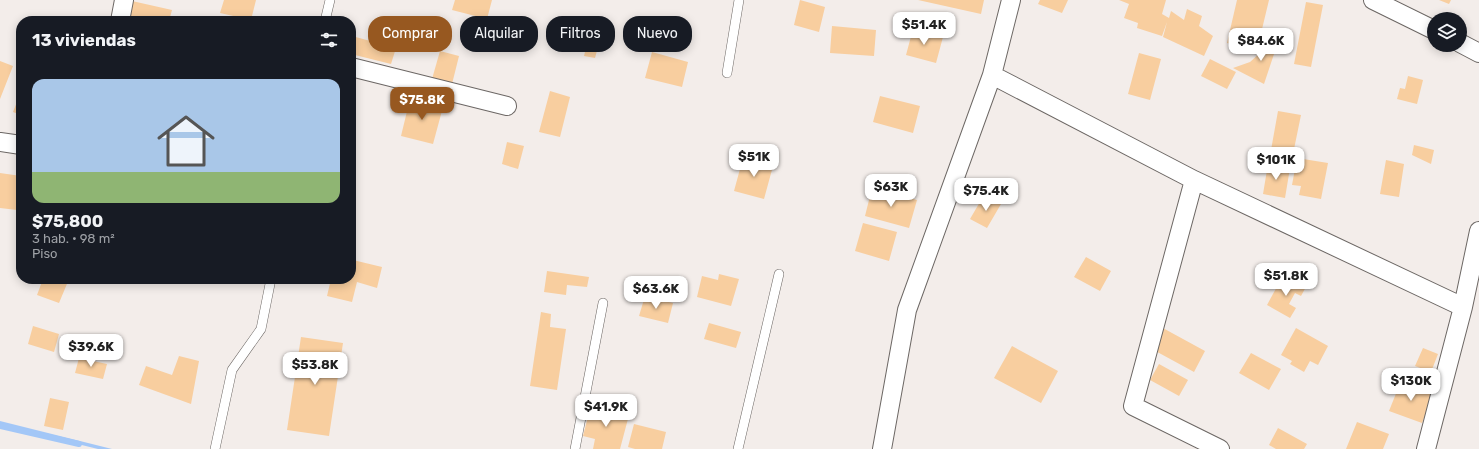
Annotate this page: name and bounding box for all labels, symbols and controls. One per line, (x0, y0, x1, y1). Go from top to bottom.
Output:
pin: $51.4K (891, 12, 957, 46)
map controls (1427, 12, 1467, 52)
button: layers (1427, 12, 1467, 52)
chip: Comprar (368, 16, 452, 52)
chip: Alquilar (460, 16, 538, 52)
chip: Filtros (546, 16, 615, 52)
chip: Nuevo (623, 16, 692, 52)
text: $51.4K (902, 17, 946, 32)
pin: $84.6K (1228, 28, 1294, 62)
icon: filters (318, 29, 340, 51)
text: 13 viviendas (32, 30, 136, 50)
text: $84.6K (1238, 33, 1284, 48)
pin: $75.8K (389, 87, 455, 121)
text: $75.8K (399, 92, 445, 107)
icon: home (150, 105, 222, 177)
pin: $51K (730, 144, 778, 178)
pin: $101K (1248, 147, 1304, 181)
text: $51K (738, 149, 770, 164)
text: $101K (1256, 152, 1296, 167)
pin: $63K (867, 174, 915, 208)
pin: $75.4K (953, 178, 1019, 212)
text: $63K (874, 179, 908, 194)
text: $75.4K (963, 183, 1009, 198)
text: $75,800 (32, 211, 103, 231)
text: 3 hab. · 98 m² (32, 231, 115, 246)
text: Piso (32, 246, 58, 261)
pin: $51.8K (1253, 263, 1319, 297)
text: $51.8K (1264, 268, 1308, 283)
pin: $63.6K (623, 276, 689, 310)
text: $63.6K (633, 281, 679, 296)
pin: $39.6K (58, 334, 124, 368)
text: $39.6K (68, 339, 114, 354)
pin: $53.8K (282, 352, 348, 386)
text: $53.8K (292, 357, 338, 372)
pin: $130K (1383, 368, 1439, 402)
text: $130K (1390, 373, 1432, 388)
pin: $41.9K (573, 394, 639, 428)
text: $41.9K (584, 399, 628, 414)

